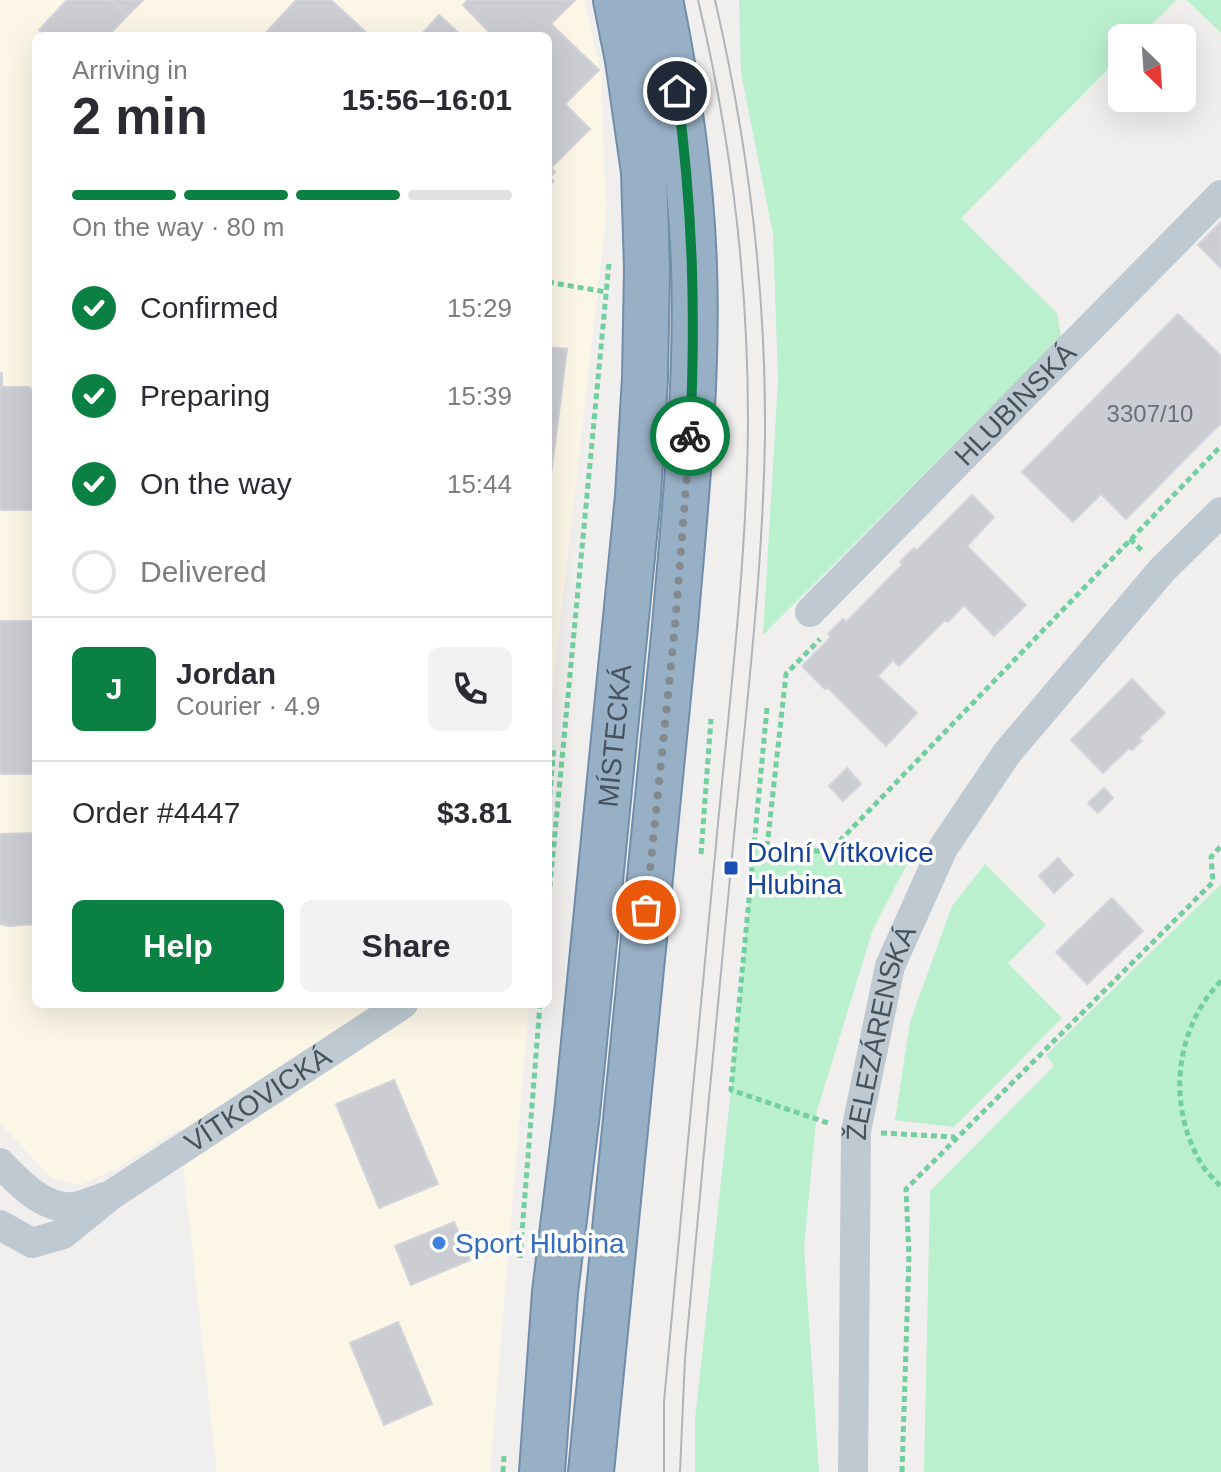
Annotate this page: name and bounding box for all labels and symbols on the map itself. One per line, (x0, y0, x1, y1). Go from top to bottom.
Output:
north arrow (1108, 24, 1196, 112)
pin (643, 57, 711, 125)
street label: HLUBINSKÁ (949, 337, 1082, 472)
courier (650, 396, 730, 476)
house number: 3307/10 (1107, 400, 1193, 427)
street label: MÍSTECKÁ (592, 663, 637, 808)
place label: Dolní Vítkovice Hlubina (747, 837, 934, 900)
marker: Dolní Vítkovice Hlubina (722, 859, 740, 877)
pin (612, 876, 680, 944)
street label: ŽELEZÁRENSKÁ (841, 920, 922, 1141)
street label: VÍTKOVICKÁ (179, 1040, 337, 1159)
place label: Sport Hlubina (455, 1228, 625, 1259)
marker: Sport Hlubina (430, 1234, 448, 1252)

